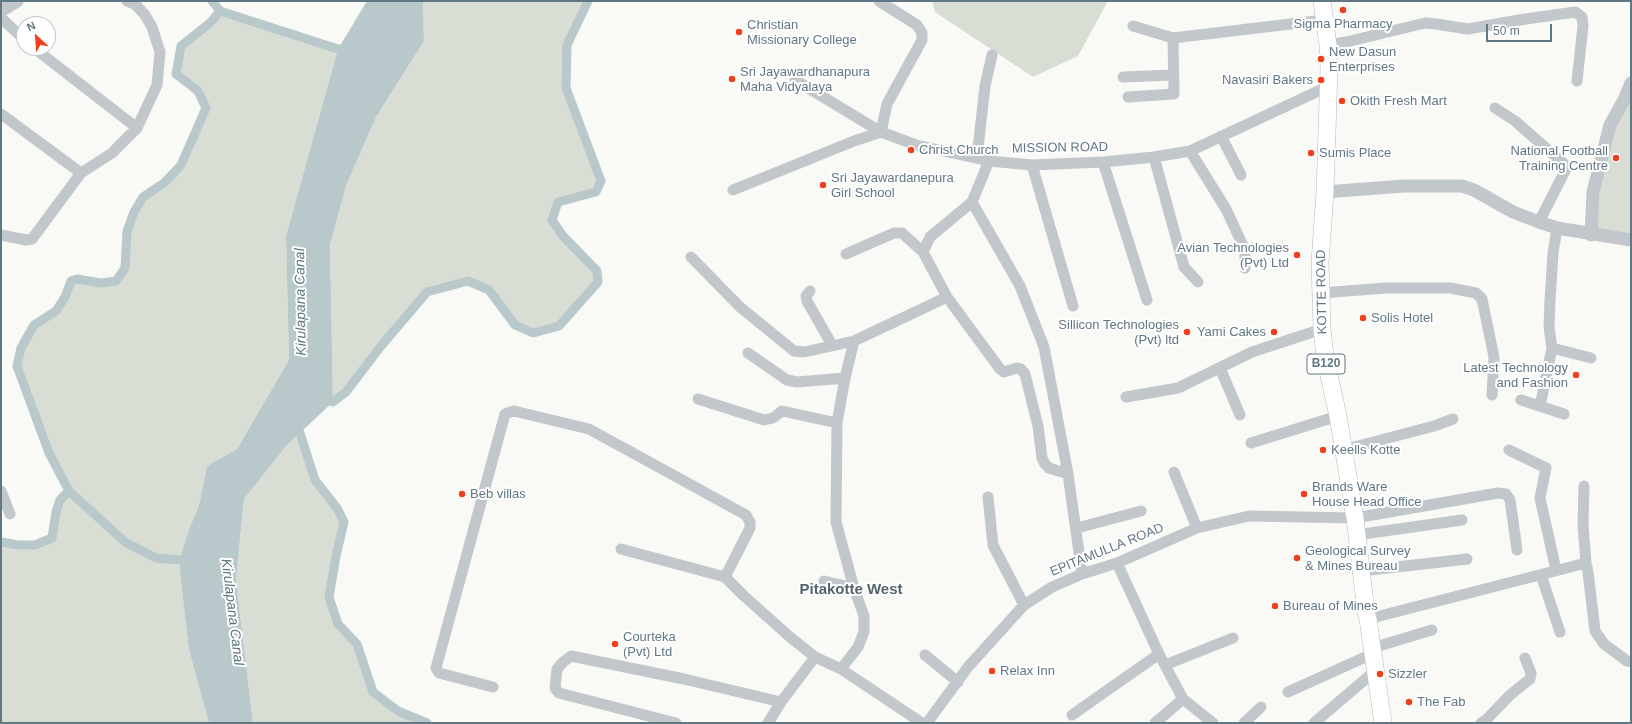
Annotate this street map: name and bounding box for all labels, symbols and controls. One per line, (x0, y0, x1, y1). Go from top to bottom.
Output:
marker: Sigma Pharmacy (1338, 5, 1348, 15)
north arrow (16, 16, 56, 56)
place label: Sigma Pharmacy (1294, 16, 1392, 32)
scale bar (1488, 16, 1554, 42)
place label: Christian Missionary College (747, 17, 857, 48)
text: N (25, 19, 37, 33)
text: 50 m (1493, 24, 1520, 38)
marker: Christian Missionary College (734, 27, 744, 37)
place label: New Dasun Enterprises (1329, 44, 1396, 75)
marker: New Dasun Enterprises (1316, 54, 1326, 64)
place label: Sri Jayawardhanapura Maha Vidyalaya (740, 64, 870, 95)
place label: Navasiri Bakers (1222, 72, 1313, 88)
marker: Sri Jayawardhanapura Maha Vidyalaya (727, 74, 737, 84)
marker: Navasiri Bakers (1316, 75, 1326, 85)
place label: Okith Fresh Mart (1350, 93, 1447, 109)
marker: Okith Fresh Mart (1337, 96, 1347, 106)
street label: MISSION ROAD (1012, 139, 1108, 157)
place label: Christ Church (919, 142, 998, 158)
place label: National Football Training Centre (1510, 143, 1608, 174)
marker: Christ Church (906, 145, 916, 155)
place label: Sumis Place (1319, 145, 1391, 161)
marker: Sumis Place (1306, 148, 1316, 158)
marker: National Football Training Centre (1611, 153, 1621, 163)
place label: Sri Jayawardanepura Girl School (831, 170, 954, 201)
marker: Sri Jayawardanepura Girl School (818, 180, 828, 190)
place label: Avian Technologies (Pvt) Ltd (1177, 240, 1289, 271)
water label: Kirulapana Canal (292, 248, 310, 356)
marker: Avian Technologies (Pvt) Ltd (1292, 250, 1302, 260)
street label: KOTTE ROAD (1313, 250, 1331, 334)
place label: Solis Hotel (1371, 310, 1433, 326)
marker: Solis Hotel (1358, 313, 1368, 323)
place label: Sillicon Technologies (Pvt) ltd (1058, 317, 1179, 348)
place label: Yami Cakes (1197, 324, 1266, 340)
marker: Sillicon Technologies (Pvt) ltd (1182, 327, 1192, 337)
marker: Yami Cakes (1269, 327, 1279, 337)
road number: B120 (1307, 354, 1345, 374)
place label: Latest Technology and Fashion (1463, 360, 1568, 391)
marker: Latest Technology and Fashion (1571, 370, 1581, 380)
place label: Keells Kotte (1331, 442, 1400, 458)
marker: Keells Kotte (1318, 445, 1328, 455)
place label: Brands Ware House Head Office (1312, 479, 1422, 510)
place label: Beb villas (470, 486, 526, 502)
marker: Beb villas (457, 489, 467, 499)
marker: Brands Ware House Head Office (1299, 489, 1309, 499)
street label: EPITAMULLA ROAD (1048, 520, 1166, 580)
place label: Geological Survey & Mines Bureau (1305, 543, 1410, 574)
marker: Geological Survey & Mines Bureau (1292, 553, 1302, 563)
water label: Kirulapana Canal (217, 558, 247, 666)
district label: Pitakotte West (799, 581, 903, 599)
place label: Bureau of Mines (1283, 598, 1378, 614)
marker: Bureau of Mines (1270, 601, 1280, 611)
place label: Courteka (Pvt) Ltd (623, 629, 676, 660)
marker: Courteka (Pvt) Ltd (610, 639, 620, 649)
place label: Relax Inn (1000, 663, 1055, 679)
marker: Relax Inn (987, 666, 997, 676)
place label: Sizzler (1388, 666, 1427, 682)
marker: Sizzler (1375, 669, 1385, 679)
place label: The Fab (1417, 694, 1465, 710)
marker: The Fab (1404, 697, 1414, 707)

